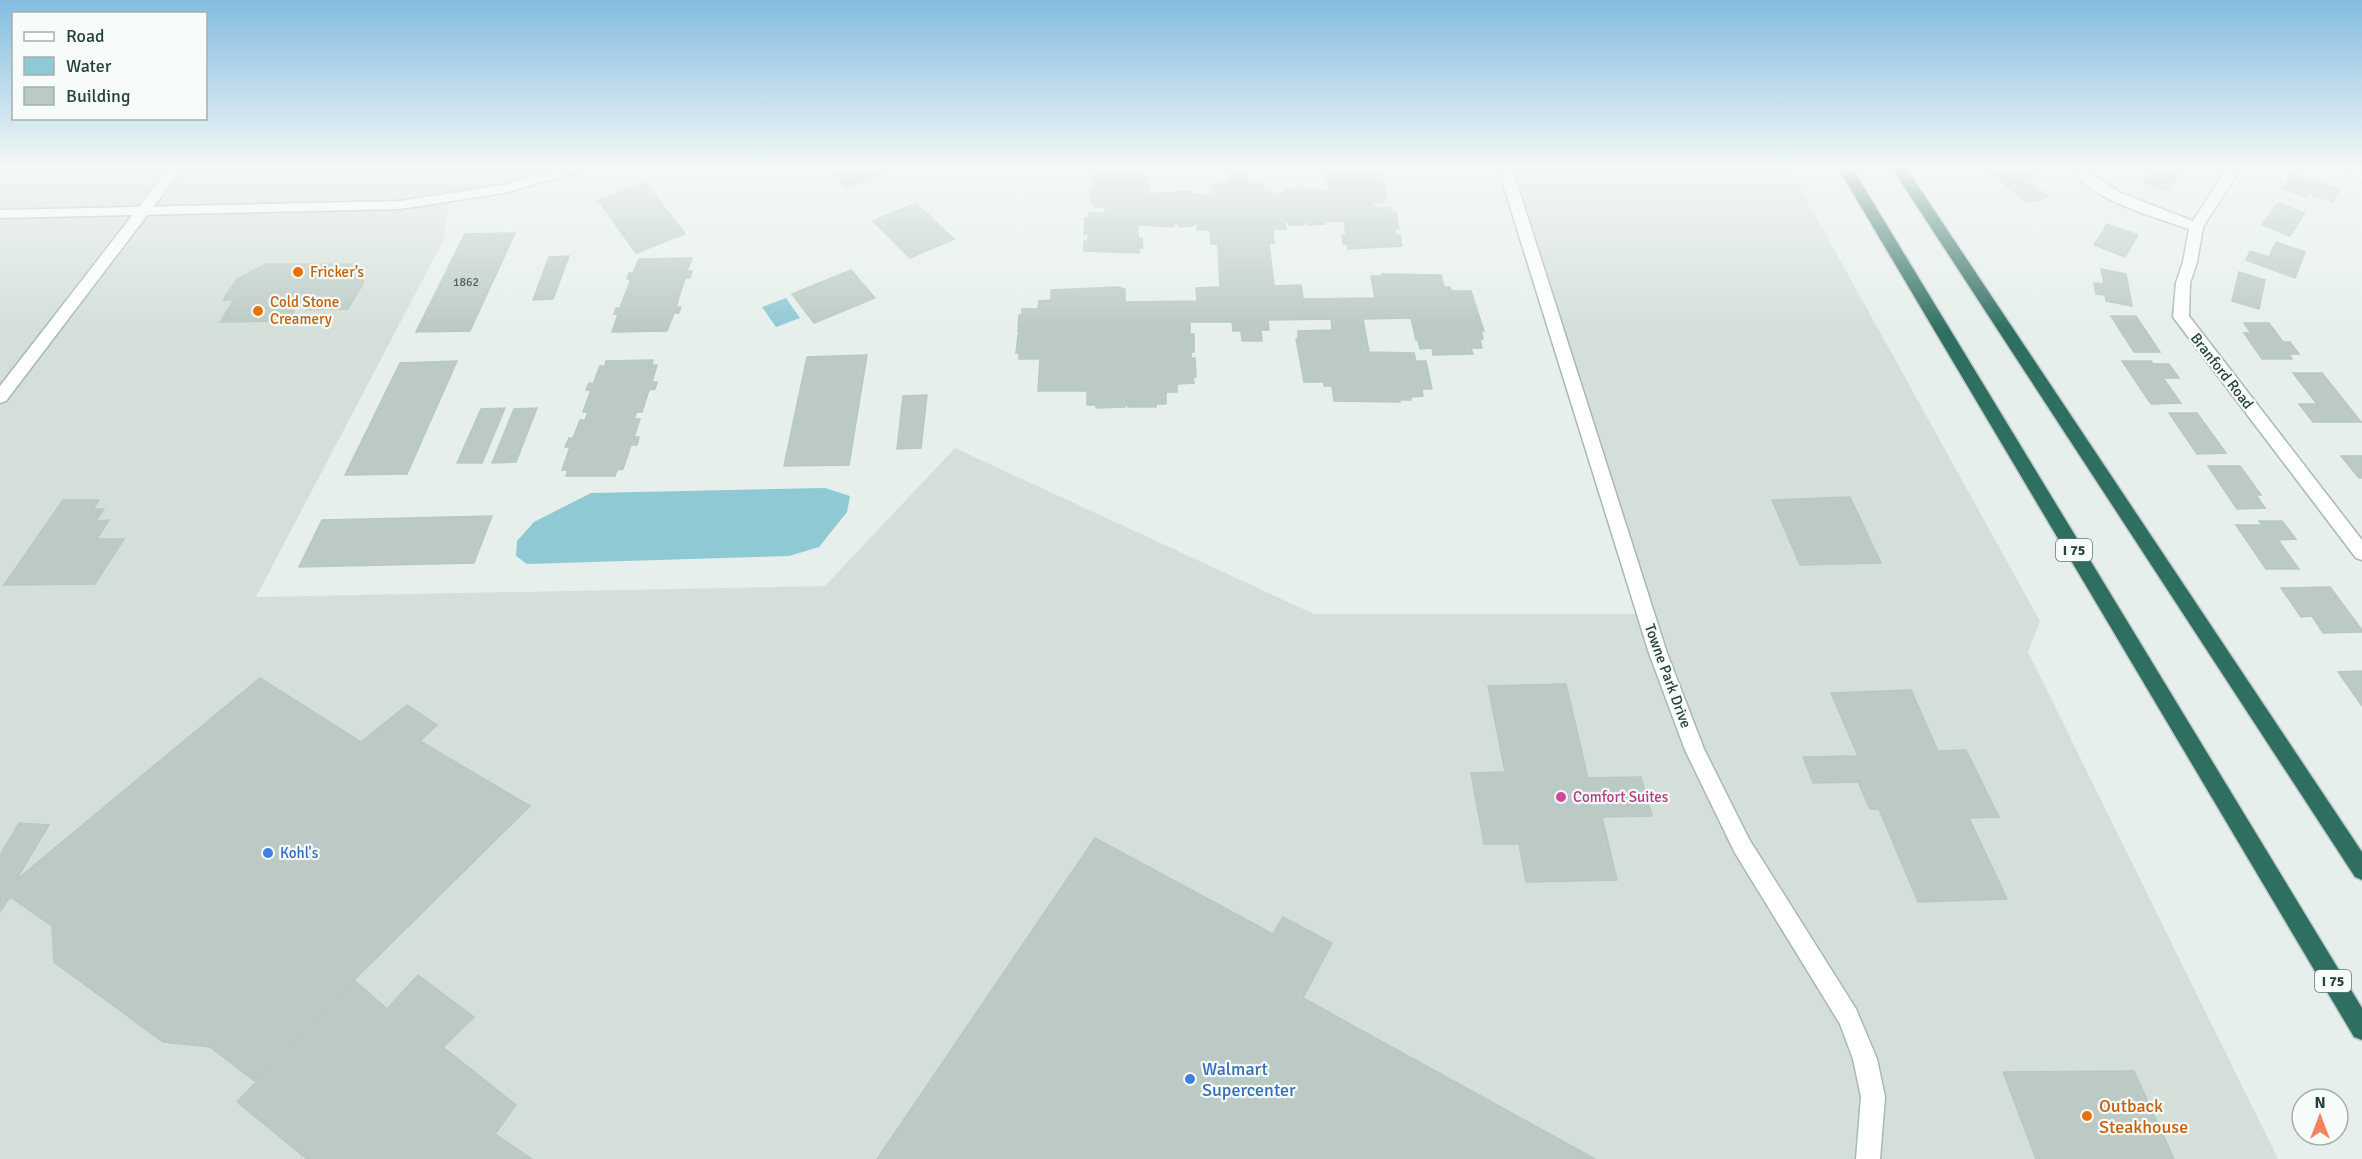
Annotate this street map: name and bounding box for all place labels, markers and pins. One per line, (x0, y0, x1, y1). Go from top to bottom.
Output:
place label: Fricker’s (310, 263, 364, 281)
marker: Fricker’s (291, 265, 305, 279)
place label: Cold Stone Creamery (270, 293, 339, 328)
marker: Cold Stone Creamery (251, 304, 265, 318)
place label: Comfort Suites (1573, 788, 1669, 806)
marker: Comfort Suites (1554, 790, 1568, 804)
place label: Kohl's (280, 844, 319, 862)
marker: Kohl's (261, 846, 275, 860)
place label: Walmart Supercenter (1202, 1058, 1296, 1101)
marker: Walmart Supercenter (1183, 1072, 1197, 1086)
place label: Outback Steakhouse (2099, 1095, 2188, 1138)
marker: Outback Steakhouse (2080, 1109, 2094, 1123)

